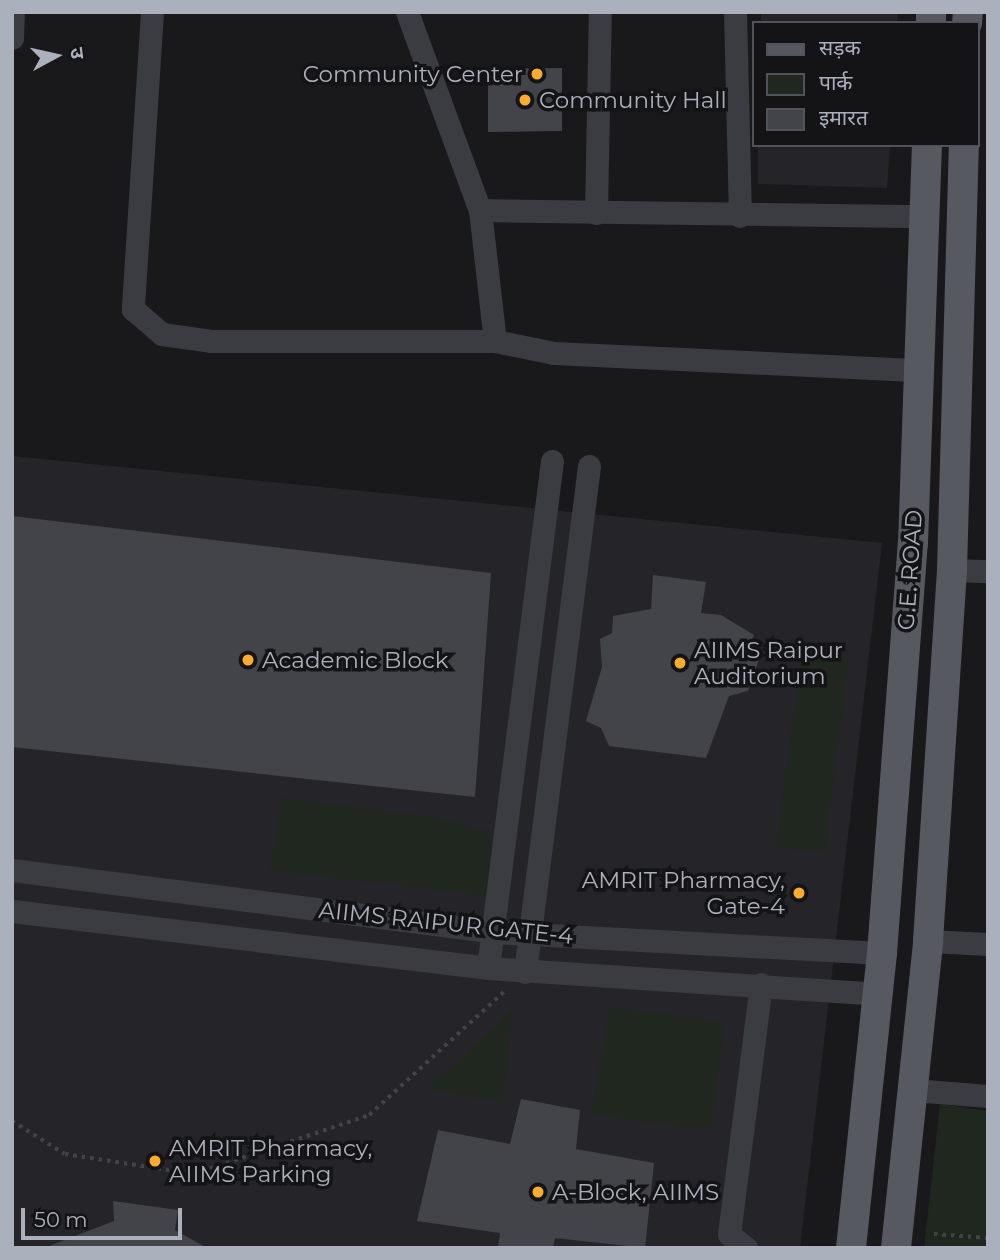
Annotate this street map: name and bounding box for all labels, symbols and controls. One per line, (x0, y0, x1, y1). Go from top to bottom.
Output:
north arrow (21, 21, 91, 91)
legend (752, 21, 979, 147)
text: सड़क (819, 35, 861, 60)
text: उ (65, 46, 89, 60)
place label: Community Center (303, 60, 523, 88)
marker: Community Center (529, 66, 545, 82)
text: पार्क (819, 70, 853, 95)
place label: Community Hall (539, 86, 727, 114)
marker: Community Hall (517, 92, 533, 108)
text: इमारत (819, 105, 868, 130)
street label: G.E. ROAD (892, 509, 928, 631)
place label: AIIMS Raipur Auditorium (694, 636, 843, 690)
place label: Academic Block (262, 646, 448, 674)
marker: Academic Block (240, 652, 256, 668)
marker: AIIMS Raipur Auditorium (672, 655, 688, 671)
place label: AMRIT Pharmacy, Gate-4 (582, 866, 785, 920)
marker: AMRIT Pharmacy, Gate-4 (791, 885, 807, 901)
street label: AIIMS RAIPUR GATE-4 (317, 896, 575, 950)
place label: AMRIT Pharmacy, AIIMS Parking (169, 1134, 372, 1188)
marker: AMRIT Pharmacy, AIIMS Parking (147, 1153, 163, 1169)
place label: A-Block, AIIMS (552, 1178, 719, 1206)
marker: A-Block, AIIMS (530, 1184, 546, 1200)
scale bar (24, 1194, 186, 1238)
text: 50 m (34, 1207, 88, 1232)

